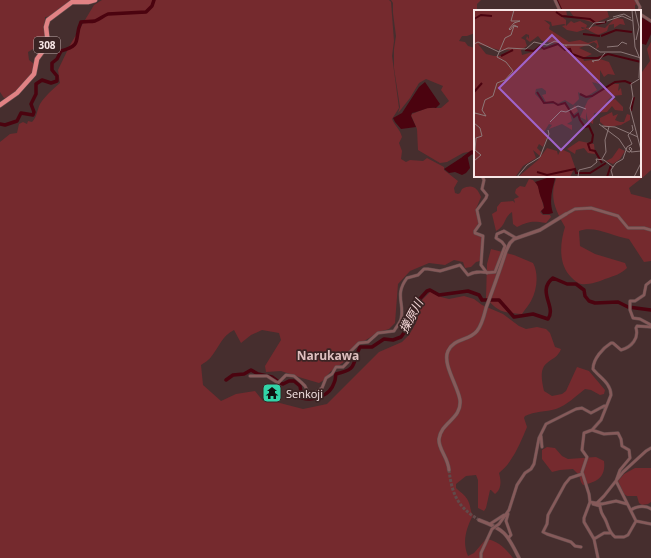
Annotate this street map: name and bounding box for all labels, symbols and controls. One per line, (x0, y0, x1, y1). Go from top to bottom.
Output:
inset map (474, 10, 641, 177)
road number: 308 (34, 37, 60, 53)
water label: 擽原川 (395, 294, 428, 336)
district label: Narukawa (297, 347, 359, 364)
temple icon: Senkoji (261, 382, 283, 404)
place label: Senkoji (286, 386, 323, 401)

